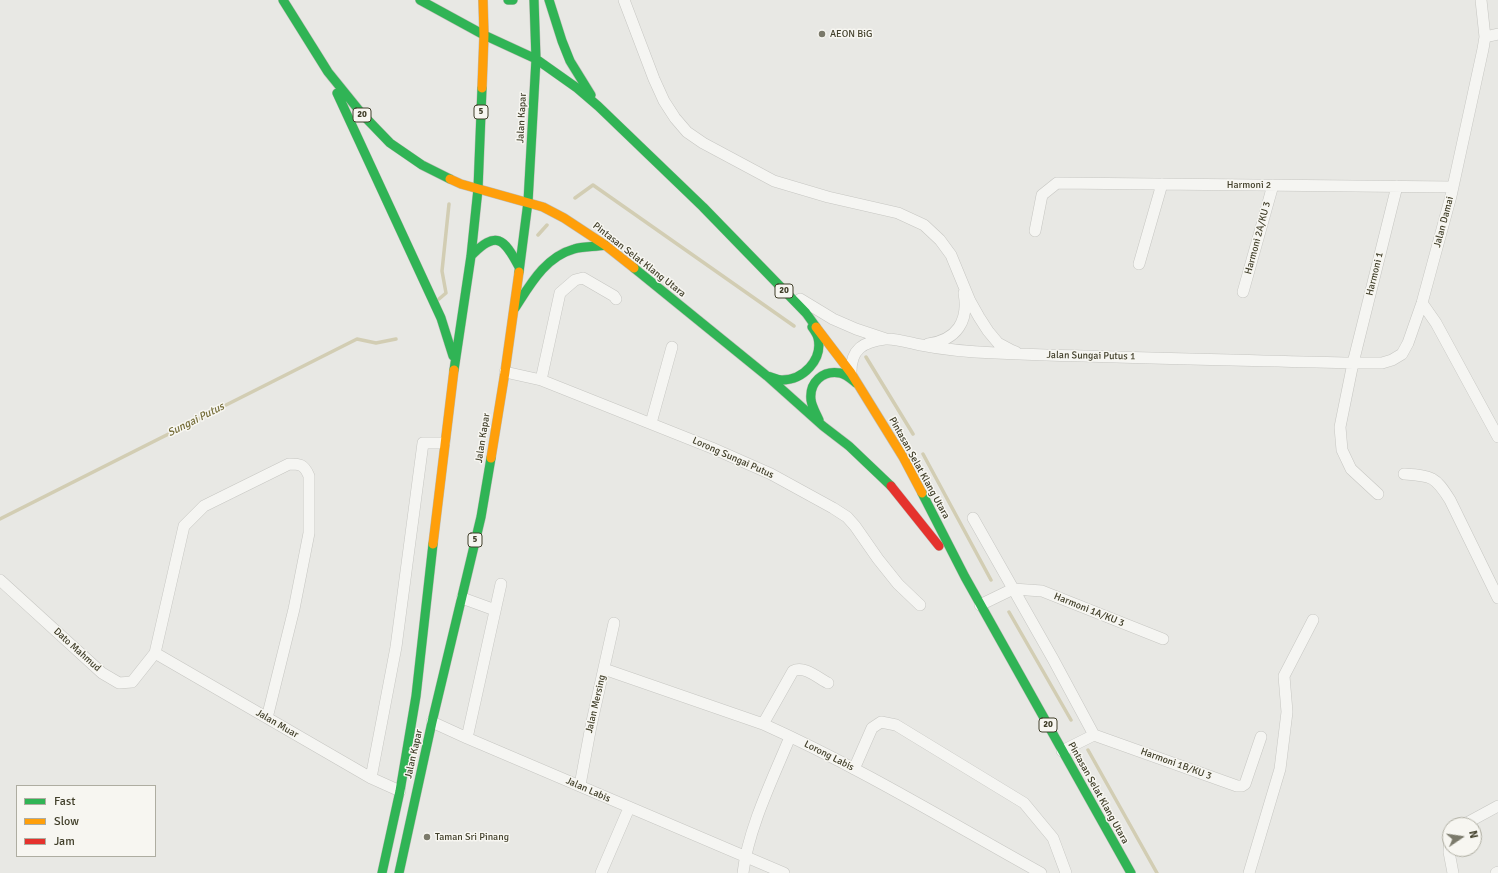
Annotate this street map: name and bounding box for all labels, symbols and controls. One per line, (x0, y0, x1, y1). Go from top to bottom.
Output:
place label: AEON BiG (830, 28, 872, 40)
marker: AEON BiG (817, 29, 827, 39)
street label: Jalan Kapar (515, 93, 529, 143)
road number: 5 (474, 105, 488, 119)
road number: 20 (353, 108, 371, 122)
street label: Harmoni 2 (1227, 179, 1271, 191)
street label: Jalan Damai (1431, 195, 1457, 249)
street label: Harmoni 2A/KU 3 (1243, 200, 1273, 276)
street label: Pintasan Selat Klang Utara (590, 220, 688, 300)
street label: Harmoni 1 (1364, 251, 1386, 297)
road number: 20 (775, 284, 793, 298)
street label: Jalan Sungai Putus 1 (1047, 349, 1135, 363)
water label: Sungai Putus (166, 400, 226, 440)
street label: Jalan Kapar (473, 412, 493, 464)
street label: Pintasan Selat Klang Utara (886, 415, 952, 521)
street label: Lorong Sungai Putus (690, 435, 776, 481)
road number: 5 (468, 533, 482, 547)
street label: Harmoni 1A/KU 3 (1052, 590, 1126, 630)
street label: Dato Mahmud (51, 626, 103, 674)
street label: Jalan Mersing (583, 674, 609, 734)
street label: Jalan Muar (254, 707, 300, 741)
road number: 20 (1039, 718, 1057, 732)
street label: Jalan Kapar (403, 728, 425, 780)
street label: Lorong Labis (802, 738, 856, 774)
street label: Pintasan Selat Klang Utara (1065, 740, 1131, 846)
street label: Harmoni 1B/KU 3 (1139, 746, 1213, 782)
street label: Jalan Labis (564, 775, 612, 805)
legend (16, 785, 156, 857)
text: Fast (54, 794, 75, 809)
text: Slow (54, 814, 79, 829)
north arrow (1442, 817, 1482, 857)
text: N (1466, 829, 1480, 840)
place label: Taman Sri Pinang (435, 831, 509, 843)
marker: Taman Sri Pinang (422, 832, 432, 842)
text: Jam (54, 834, 75, 849)

